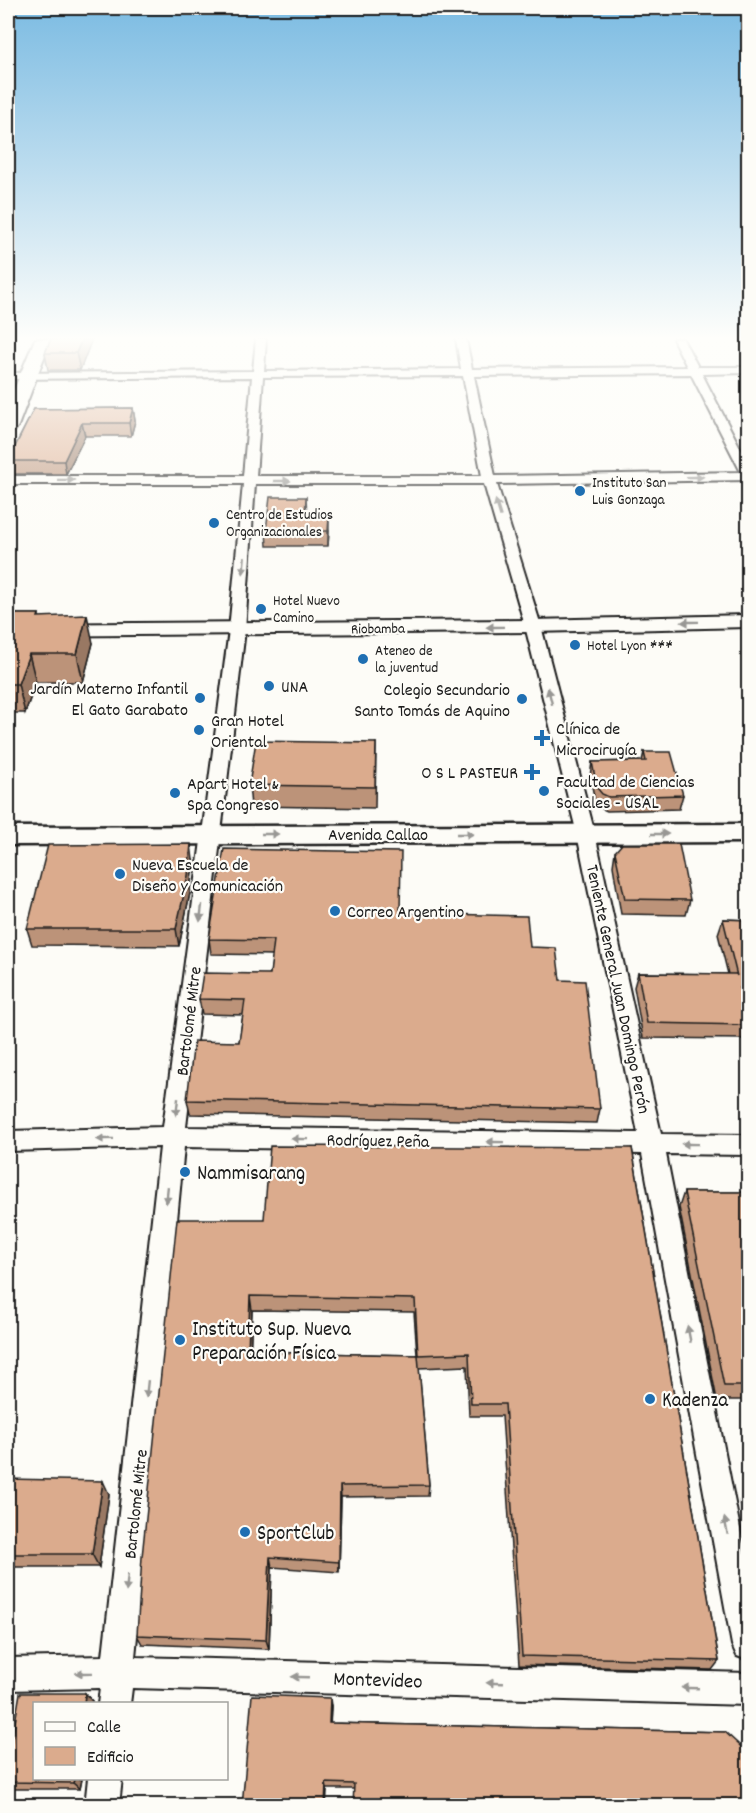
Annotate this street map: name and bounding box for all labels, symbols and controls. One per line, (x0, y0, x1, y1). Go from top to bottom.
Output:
one-way arrow (685, 472, 704, 482)
place label: Instituto San Luis Gonzaga (592, 473, 666, 512)
one-way arrow (56, 475, 75, 485)
one-way arrow (272, 476, 291, 486)
marker: Instituto San Luis Gonzaga (573, 484, 587, 498)
one-way arrow (493, 499, 502, 517)
place label: Centro de Estudios Organizacionales (226, 505, 333, 544)
marker: Centro de Estudios Organizacionales (207, 516, 221, 530)
one-way arrow (239, 555, 248, 574)
place label: Hotel Nuevo Camino (273, 591, 340, 630)
marker: Hotel Nuevo Camino (254, 602, 268, 616)
one-way arrow (681, 618, 700, 627)
street label: Riobamba (351, 619, 406, 641)
one-way arrow (486, 622, 505, 632)
place label: Hotel Lyon *** (587, 636, 673, 658)
marker: Hotel Lyon *** (568, 638, 582, 652)
place label: Ateneo de la juventud (375, 641, 438, 680)
marker: Ateneo de la juventud (356, 652, 370, 666)
place label: UNA (281, 676, 309, 701)
place label: Jardín Materno Infantil El Gato Garabato (30, 678, 189, 724)
marker: UNA (262, 679, 276, 693)
place label: Colegio Secundario Santo Tomás de Aquino (354, 679, 510, 725)
one-way arrow (545, 687, 555, 705)
marker: Jardín Materno Infantil El Gato Garabato (193, 691, 207, 705)
marker: Colegio Secundario Santo Tomás de Aquino (515, 692, 529, 706)
place label: Gran Hotel Oriental (211, 710, 284, 756)
place label: Clínica de Microcirugía (556, 718, 637, 764)
marker: Gran Hotel Oriental (192, 723, 206, 737)
marker: Clínica de Microcirugía (533, 729, 551, 747)
place label: O S L PASTEUR (421, 762, 518, 787)
marker: O S L PASTEUR (523, 763, 541, 781)
place label: Facultad de Ciencias Sociales - USAL (556, 771, 695, 817)
place label: Apart Hotel & Spa Congreso (187, 773, 279, 819)
marker: Facultad de Ciencias Sociales - USAL (537, 784, 551, 798)
marker: Apart Hotel & Spa Congreso (168, 786, 182, 800)
street label: Avenida Callao (328, 824, 428, 849)
one-way arrow (260, 829, 279, 839)
one-way arrow (455, 829, 474, 839)
one-way arrow (650, 829, 669, 839)
place label: Nueva Escuela de Diseño y Comunicación (132, 854, 283, 900)
street label: Teniente General Juan Domingo Perón (578, 863, 655, 1116)
marker: Nueva Escuela de Diseño y Comunicación (113, 867, 127, 881)
place label: Correo Argentino (347, 901, 464, 926)
one-way arrow (197, 904, 206, 923)
marker: Correo Argentino (328, 904, 342, 918)
street label: Bartolomé Mitre (171, 965, 210, 1077)
one-way arrow (172, 1097, 182, 1116)
street label: Rodríguez Peña (326, 1129, 430, 1156)
one-way arrow (96, 1134, 115, 1143)
one-way arrow (291, 1134, 310, 1144)
one-way arrow (486, 1137, 505, 1146)
one-way arrow (681, 1140, 700, 1149)
place label: Nammisarang (197, 1160, 305, 1190)
marker: Nammisarang (178, 1165, 192, 1179)
one-way arrow (162, 1186, 172, 1205)
place label: Instituto Sup. Nueva Preparación Física (192, 1316, 352, 1370)
one-way arrow (684, 1325, 693, 1344)
marker: Instituto Sup. Nueva Preparación Física (173, 1333, 187, 1347)
one-way arrow (142, 1380, 152, 1399)
place label: Kadenza (662, 1387, 729, 1417)
marker: Kadenza (643, 1392, 657, 1406)
street label: Bartolomé Mitre (119, 1448, 156, 1560)
one-way arrow (721, 1516, 730, 1535)
place label: SportClub (257, 1520, 334, 1550)
marker: SportClub (238, 1525, 252, 1539)
one-way arrow (122, 1574, 132, 1593)
street label: Montevideo (333, 1665, 423, 1699)
one-way arrow (75, 1668, 94, 1678)
one-way arrow (291, 1673, 310, 1682)
one-way arrow (486, 1678, 505, 1687)
one-way arrow (681, 1683, 700, 1692)
legend (33, 1702, 228, 1780)
text: Calle (87, 1716, 121, 1741)
text: Edificio (87, 1746, 134, 1771)

